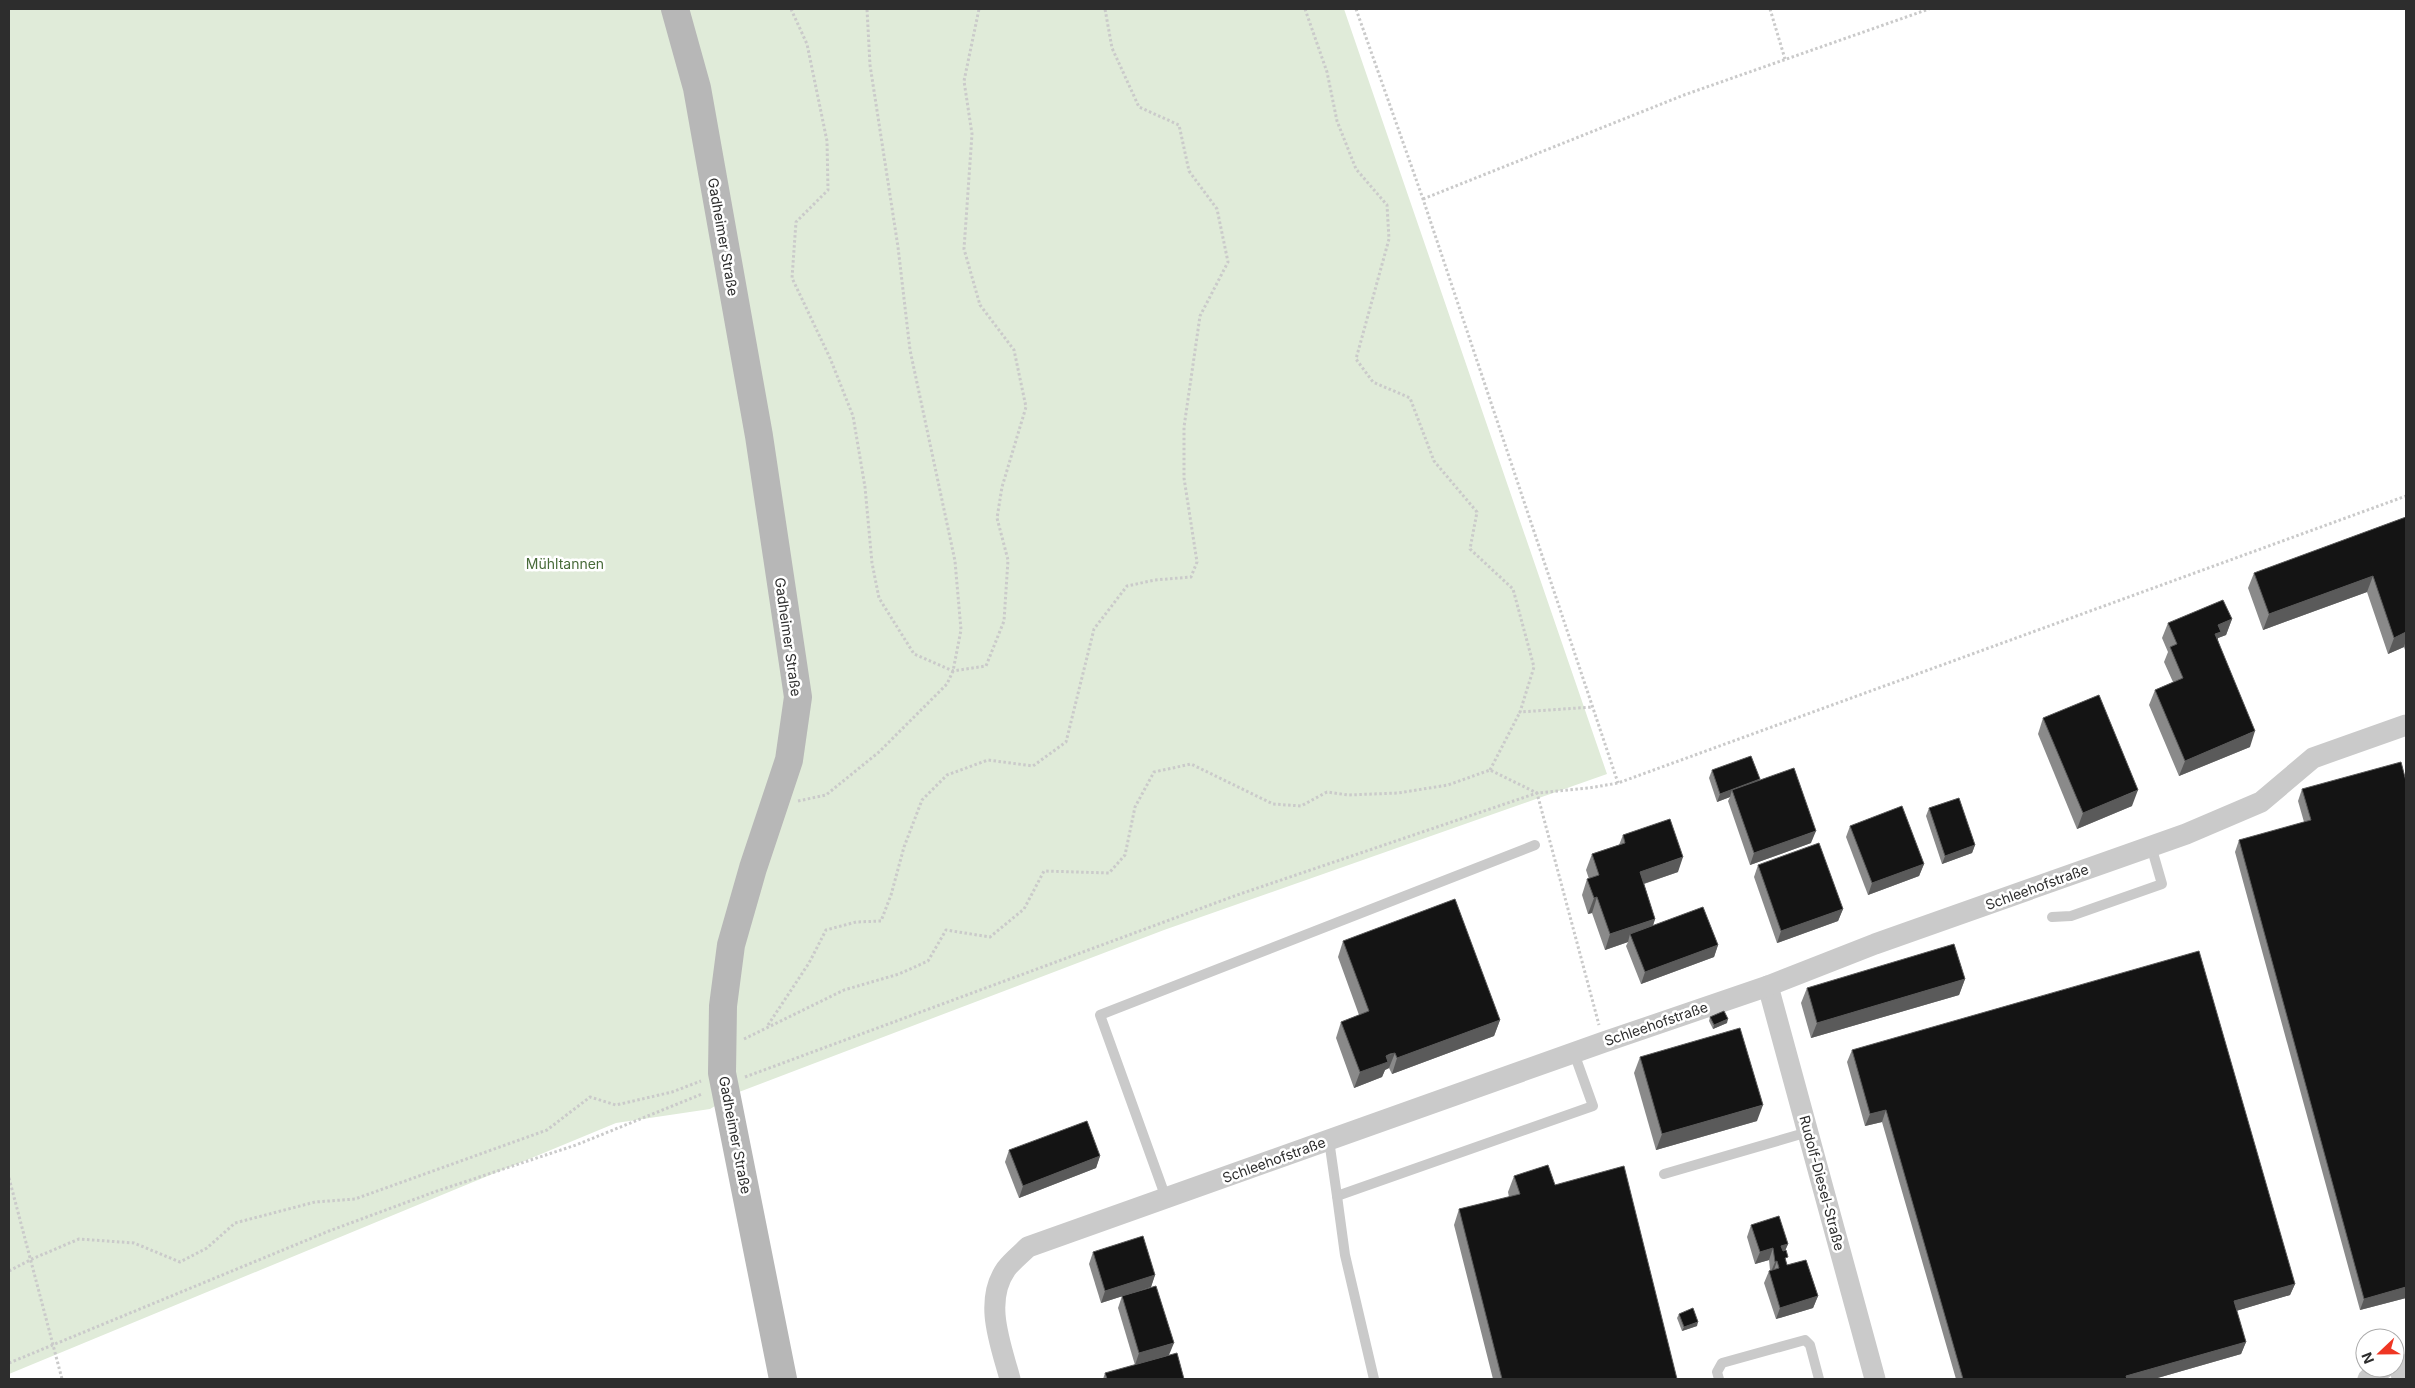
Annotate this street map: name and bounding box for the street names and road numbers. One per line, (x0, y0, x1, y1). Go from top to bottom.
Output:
street label: Gadheimer Straße (705, 176, 742, 297)
street label: Gadheimer Straße (772, 576, 805, 697)
street label: Schleehofstraße (1983, 860, 2091, 913)
street label: Schleehofstraße (1602, 998, 1710, 1049)
street label: Gadheimer Straße (716, 1074, 755, 1195)
street label: Rudolf-Diesel-Straße (1796, 1113, 1849, 1252)
street label: Schleehofstraße (1220, 1133, 1328, 1186)

